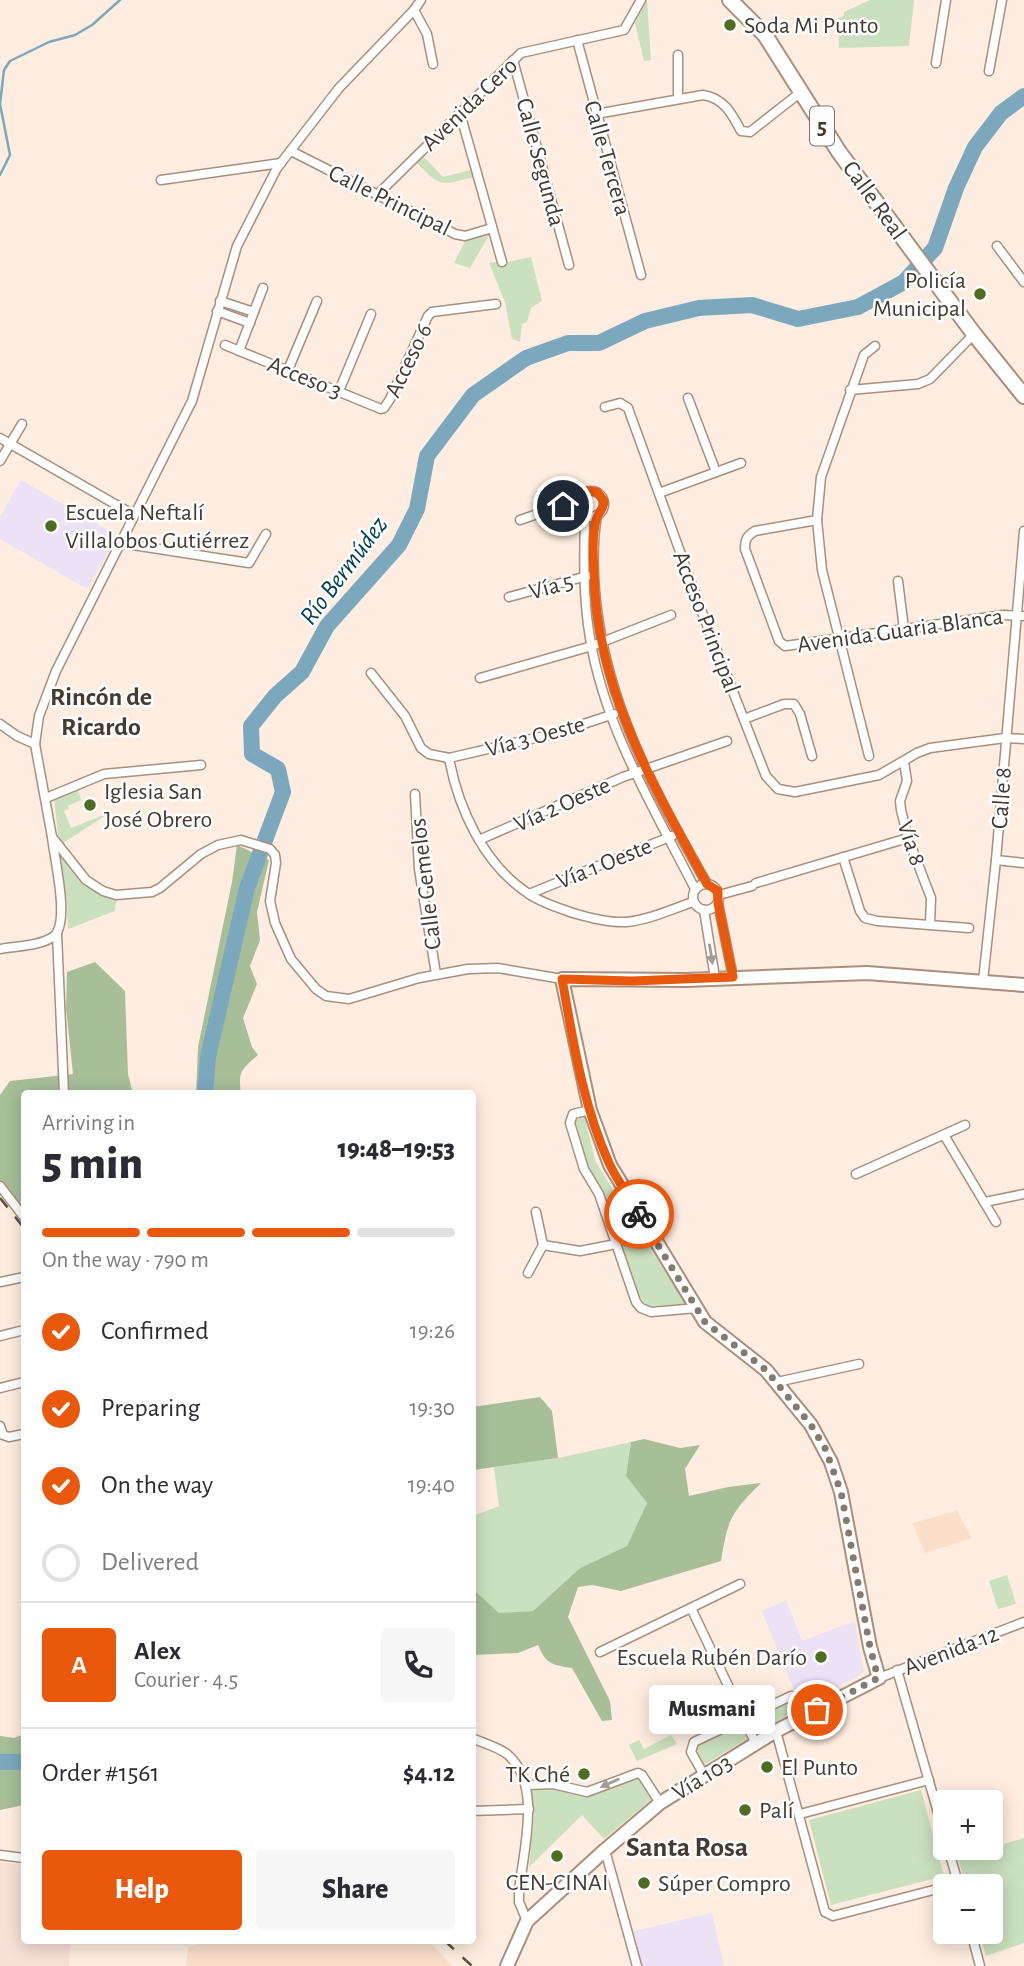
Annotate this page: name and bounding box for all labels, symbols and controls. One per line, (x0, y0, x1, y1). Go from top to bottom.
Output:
place label: Soda Mi Punto (744, 14, 878, 38)
marker: Soda Mi Punto (722, 17, 738, 33)
street label: Avenida Cero (417, 54, 522, 156)
street label: Calle Segunda (511, 96, 569, 229)
street label: Calle Tercera (579, 98, 635, 218)
road number: 5 (810, 106, 834, 146)
street label: Calle Real (838, 157, 911, 244)
street label: Calle Principal (325, 161, 455, 241)
place label: Policía Municipal (873, 269, 966, 321)
marker: Policía Municipal (972, 286, 988, 302)
street label: Acceso 6 (381, 320, 437, 401)
street label: Acceso 3 (264, 352, 345, 404)
pin (533, 476, 593, 536)
icon: home (544, 487, 582, 525)
place label: Escuela Neftalí Villalobos Gutiérrez (65, 501, 249, 553)
water label: Río Bermúdez (295, 512, 393, 630)
marker: Escuela Neftalí Villalobos Gutiérrez (43, 518, 59, 534)
street label: Acceso Principal (668, 548, 744, 697)
street label: Vía 5 (527, 569, 576, 605)
street label: Avenida Guaria Blanca (796, 605, 1005, 657)
district label: Rincón de Ricardo (50, 684, 152, 740)
street label: Vía 3 Oeste (483, 712, 588, 762)
street label: Calle 8 (988, 766, 1016, 830)
street label: Vía 2 Oeste (511, 773, 614, 837)
place label: Iglesia San José Obrero (104, 780, 212, 832)
marker: Iglesia San José Obrero (82, 797, 98, 813)
street label: Calle Gemelos (406, 817, 446, 951)
street label: Vía 8 (893, 818, 930, 869)
street label: Vía 1 Oeste (553, 834, 655, 894)
one-way arrow (706, 943, 717, 965)
text: Arriving in (42, 1112, 135, 1135)
text: 19:48–19:53 (338, 1136, 455, 1162)
text: 5 min (42, 1141, 143, 1187)
courier (604, 1179, 674, 1249)
icon: bike (620, 1195, 658, 1233)
text: On the way · 790 m (42, 1249, 209, 1272)
icon: check (42, 1313, 80, 1351)
text: Confirmed (101, 1318, 209, 1344)
text: 19:26 (410, 1320, 455, 1343)
icon: check (42, 1390, 80, 1428)
text: Preparing (101, 1395, 200, 1421)
text: 19:30 (409, 1397, 455, 1420)
icon: check (42, 1467, 80, 1505)
text: On the way (101, 1472, 213, 1498)
text: 19:40 (408, 1474, 455, 1497)
text: Delivered (101, 1549, 199, 1575)
street label: Avenida 12 (901, 1622, 1002, 1680)
button: phone (381, 1628, 455, 1702)
text: Alex (134, 1638, 181, 1664)
place label: Escuela Rubén Darío (617, 1646, 807, 1670)
marker: Escuela Rubén Darío (813, 1649, 829, 1665)
text: A (71, 1652, 87, 1678)
text: Courier · 4.5 (134, 1669, 238, 1692)
pin (787, 1680, 847, 1740)
callout: Musmani (649, 1686, 775, 1734)
icon: bag (798, 1691, 836, 1729)
text: Musmani (668, 1698, 756, 1721)
street label: Vía 103 (669, 1750, 737, 1805)
place label: El Punto (781, 1756, 858, 1780)
marker: El Punto (759, 1759, 775, 1775)
text: Order #1561 (42, 1760, 159, 1786)
text: $4.12 (403, 1760, 455, 1786)
place label: TK Ché (505, 1763, 570, 1787)
marker: TK Ché (576, 1766, 592, 1782)
one-way arrow (600, 1777, 620, 1789)
map controls (933, 1790, 1003, 1944)
button: + (933, 1790, 1003, 1860)
place label: Palí (759, 1799, 794, 1823)
marker: Palí (737, 1802, 753, 1818)
district label: Santa Rosa (626, 1834, 748, 1862)
marker: CEN-CINAI (549, 1848, 565, 1864)
button: Help (42, 1850, 242, 1930)
button: Share (256, 1850, 455, 1930)
place label: CEN-CINAI (506, 1871, 608, 1895)
place label: Súper Compro (658, 1872, 791, 1896)
button: − (933, 1874, 1003, 1944)
marker: Súper Compro (636, 1875, 652, 1891)

